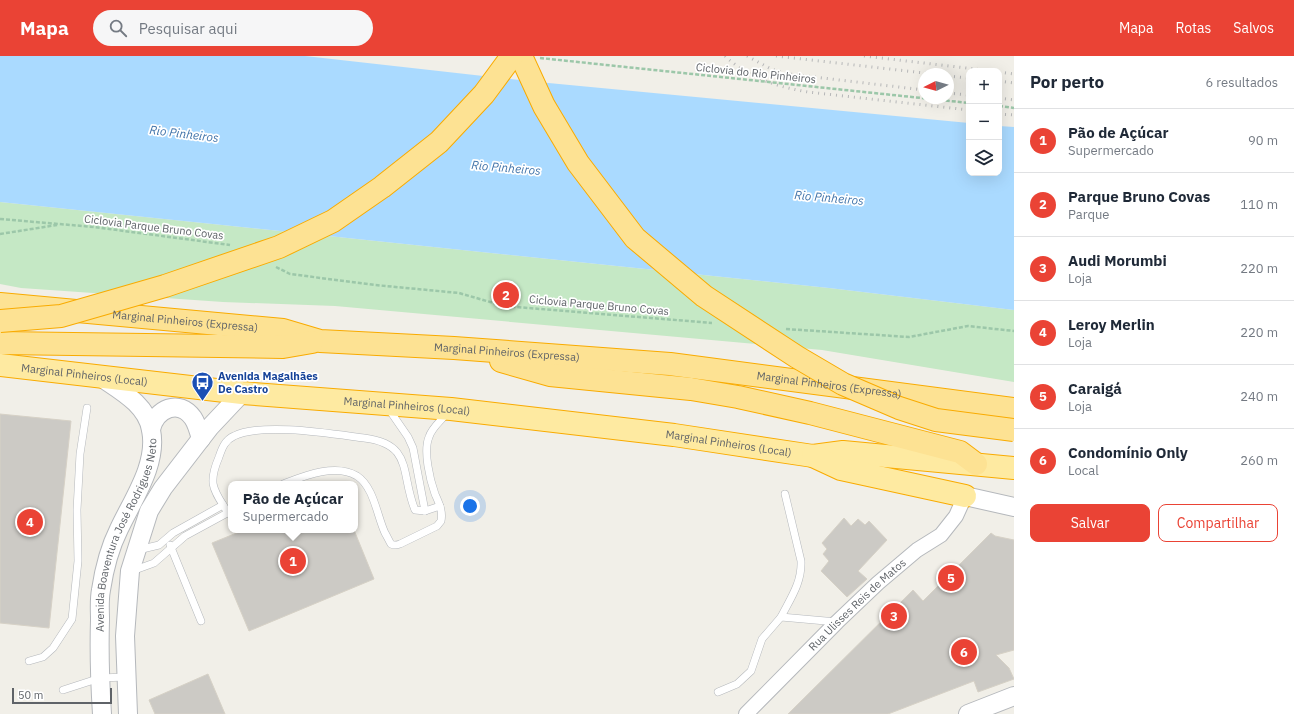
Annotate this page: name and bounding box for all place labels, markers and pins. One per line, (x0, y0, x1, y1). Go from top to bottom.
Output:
pin: 2 (493, 280, 519, 310)
bus stop icon: Avenida Magalhães De Castro (190, 369, 216, 402)
place label: Avenida Magalhães De Castro (218, 369, 318, 396)
pin: 4 (17, 507, 43, 537)
pin: 1 (280, 546, 306, 576)
pin: 5 (938, 563, 964, 593)
pin: 3 (881, 601, 907, 631)
pin: 6 (951, 637, 977, 667)

